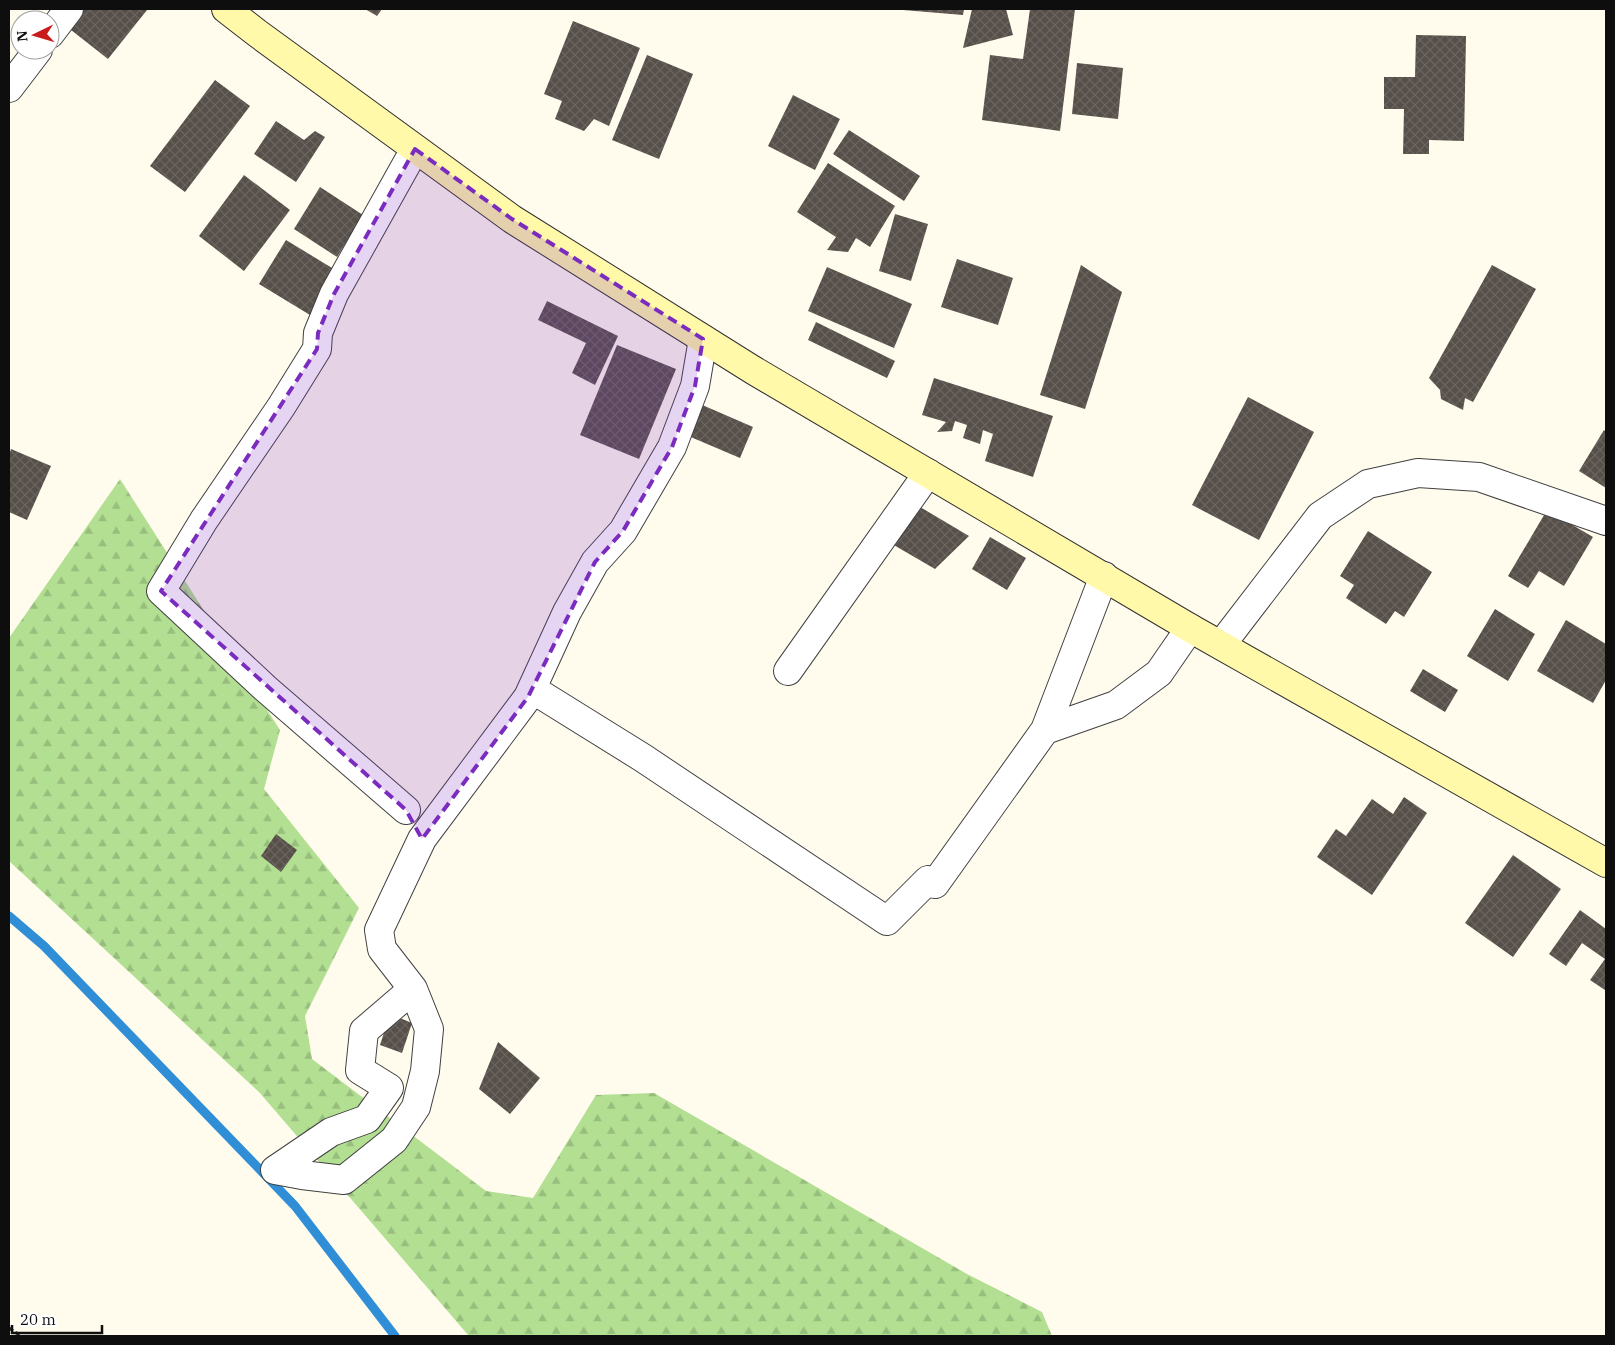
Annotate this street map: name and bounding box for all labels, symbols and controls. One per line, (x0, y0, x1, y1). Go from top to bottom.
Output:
north arrow (10, 10, 60, 60)
text: N (13, 30, 31, 42)
scale bar (12, 1302, 102, 1334)
text: 20 m (20, 1310, 56, 1329)

